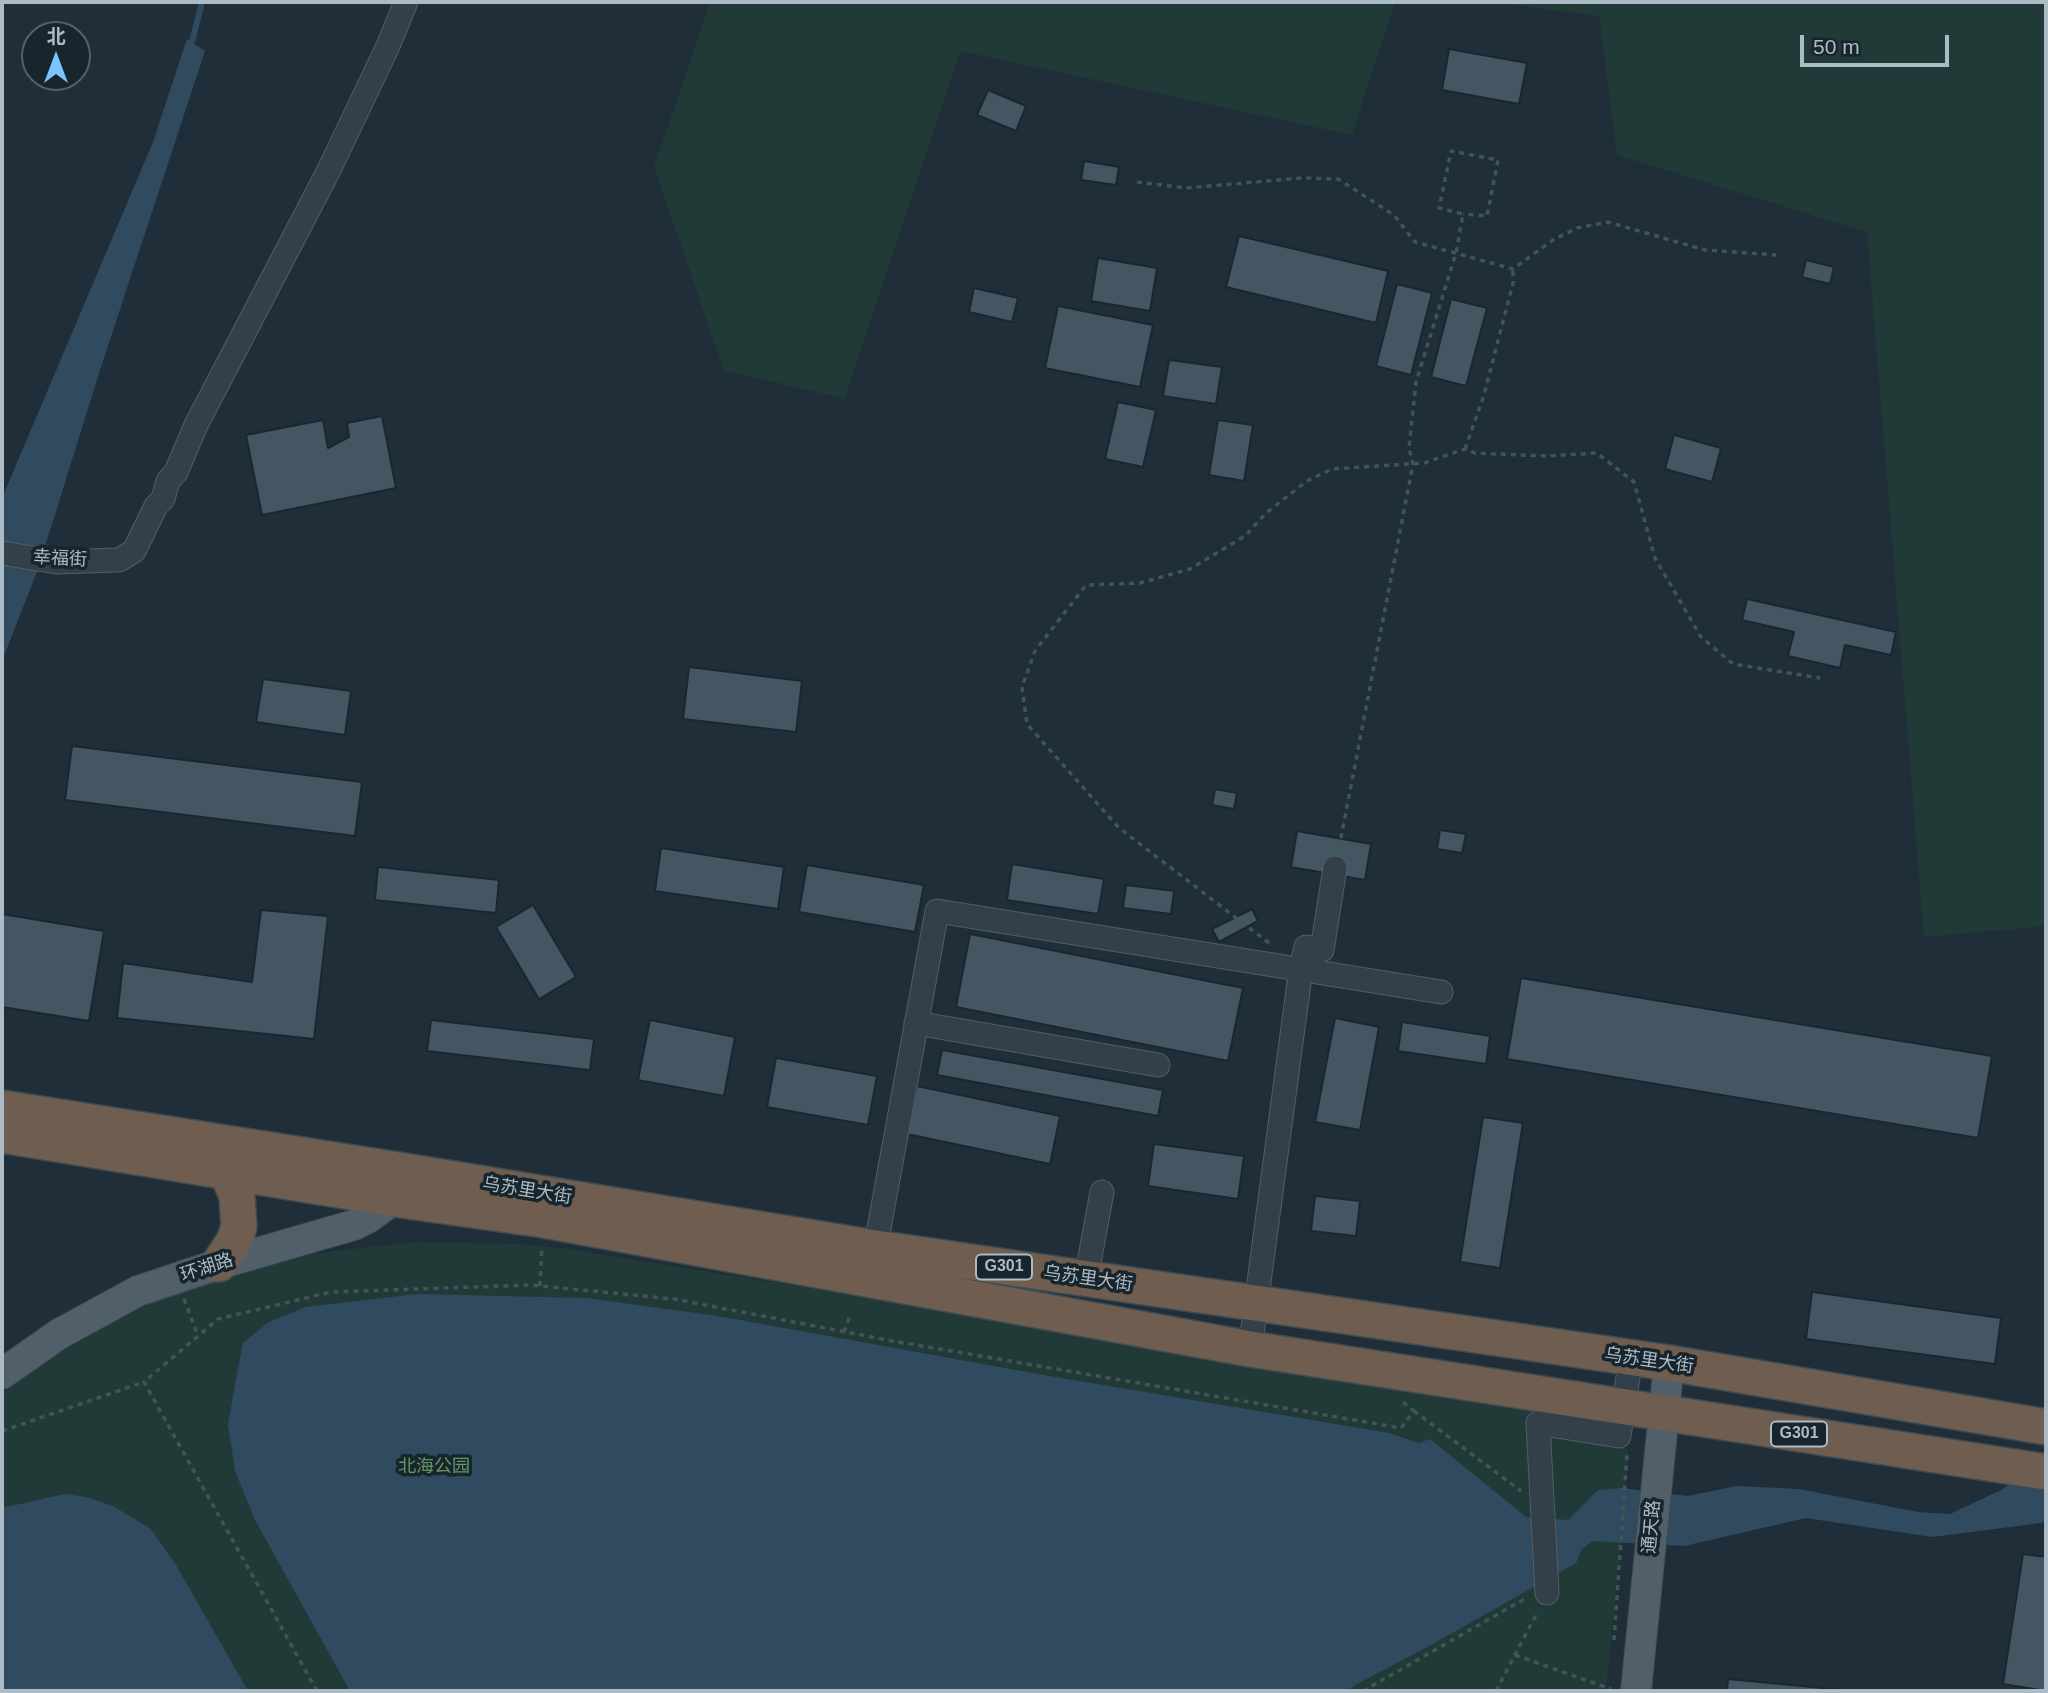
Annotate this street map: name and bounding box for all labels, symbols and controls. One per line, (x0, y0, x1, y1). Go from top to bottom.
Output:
north arrow (21, 21, 91, 91)
scale bar (1803, 21, 1952, 65)
text: 北 (46, 26, 66, 47)
text: 50 m (1813, 35, 1860, 58)
street label: 幸福街 (32, 547, 88, 571)
street label: 乌苏里大街 (481, 1173, 573, 1209)
street label: 环湖路 (178, 1249, 236, 1287)
road number: G301 (976, 1254, 1032, 1280)
street label: 乌苏里大街 (1042, 1262, 1134, 1296)
street label: 乌苏里大街 (1603, 1344, 1695, 1378)
road number: G301 (1771, 1422, 1827, 1446)
park label: 北海公园 (398, 1456, 470, 1478)
street label: 通天路 (1639, 1499, 1665, 1555)

